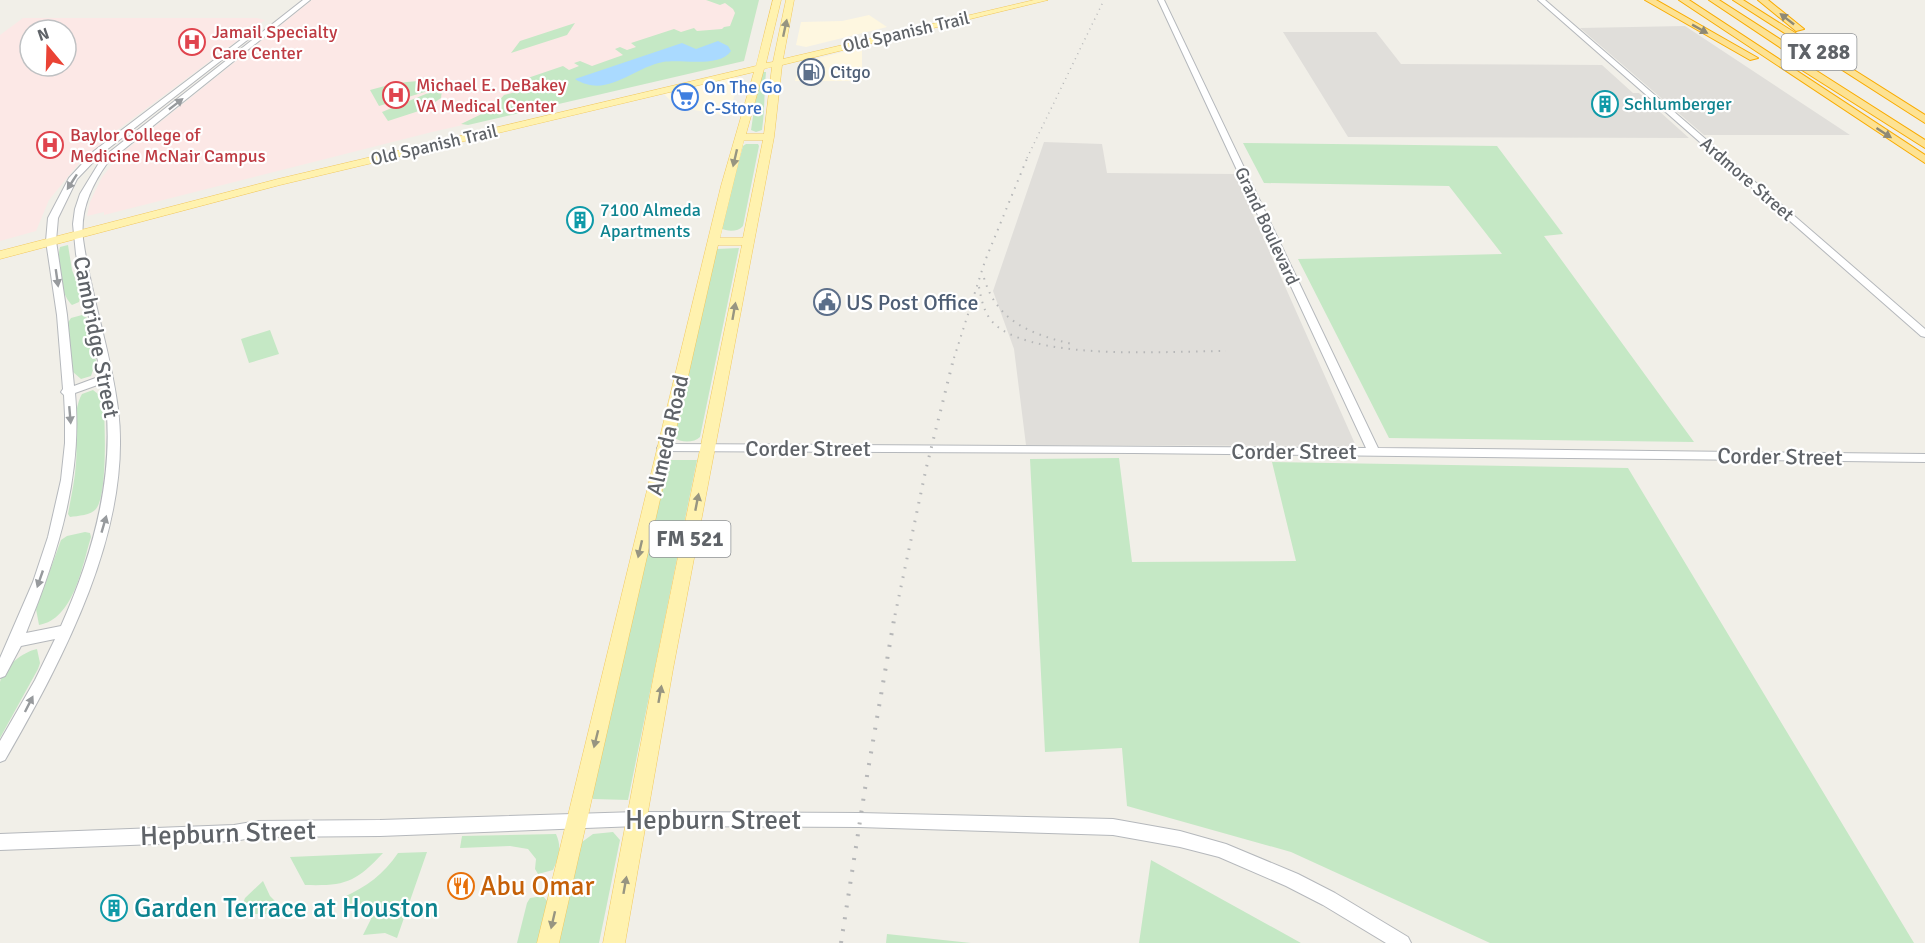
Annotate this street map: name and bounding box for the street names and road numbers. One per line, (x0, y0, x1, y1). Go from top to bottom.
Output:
street label: Old Spanish Trail (841, 7, 971, 57)
road number: TX 288 (1782, 34, 1856, 70)
street label: Old Spanish Trail (369, 120, 499, 170)
street label: Ardmore Street (1696, 132, 1798, 226)
street label: Grand Boulevard (1230, 163, 1304, 289)
street label: Cambridge Street (68, 254, 125, 421)
street label: Almeda Road (641, 372, 694, 498)
street label: Corder Street (745, 435, 871, 462)
street label: Corder Street (1231, 438, 1357, 465)
street label: Corder Street (1717, 442, 1843, 471)
road number: FM 521 (650, 521, 730, 557)
street label: Hepburn Street (625, 804, 801, 837)
street label: Hepburn Street (139, 814, 317, 853)

